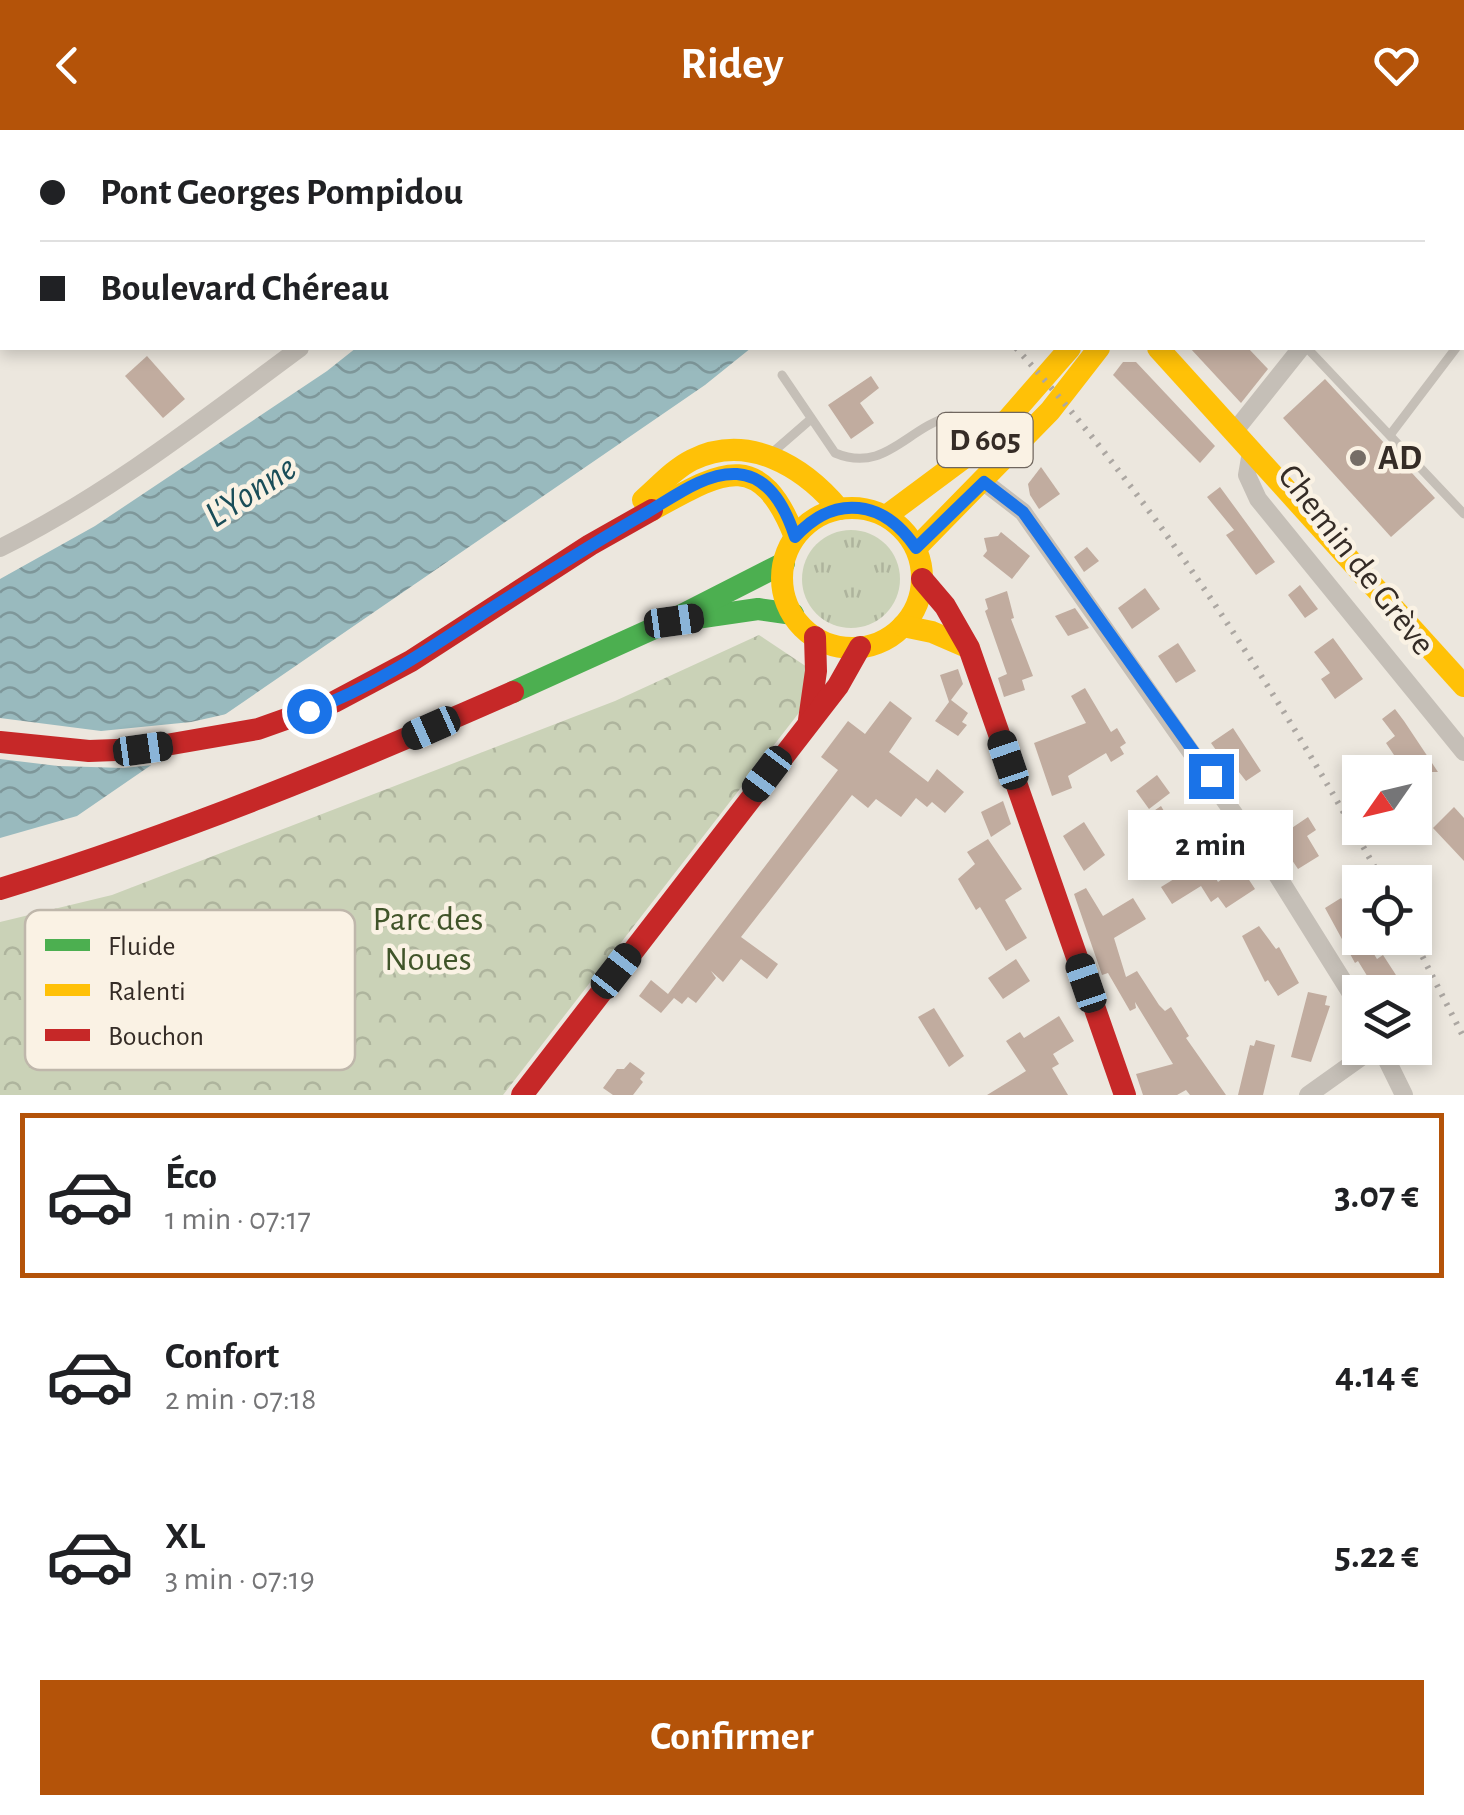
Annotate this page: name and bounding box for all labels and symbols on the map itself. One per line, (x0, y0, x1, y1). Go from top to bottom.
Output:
road number: D 605 (938, 413, 1032, 467)
place label: AD (1378, 441, 1422, 476)
marker: AD (1347, 447, 1369, 469)
water label: L'Yonne (199, 449, 303, 535)
street label: Chemin de Grève (1271, 458, 1441, 662)
car (642, 602, 706, 640)
route start (287, 689, 332, 734)
car (397, 702, 465, 754)
car (984, 727, 1032, 793)
car (111, 730, 175, 768)
car (737, 741, 797, 807)
route end (1189, 754, 1234, 799)
north arrow (1342, 755, 1432, 845)
callout: 2 min (1128, 811, 1294, 881)
park label: Parc des Noues (373, 902, 483, 977)
legend (25, 910, 355, 1070)
text: Fluide (108, 933, 176, 961)
car (586, 938, 646, 1004)
car (1062, 950, 1110, 1016)
text: Ralenti (108, 978, 186, 1006)
text: Bouchon (108, 1023, 204, 1051)

